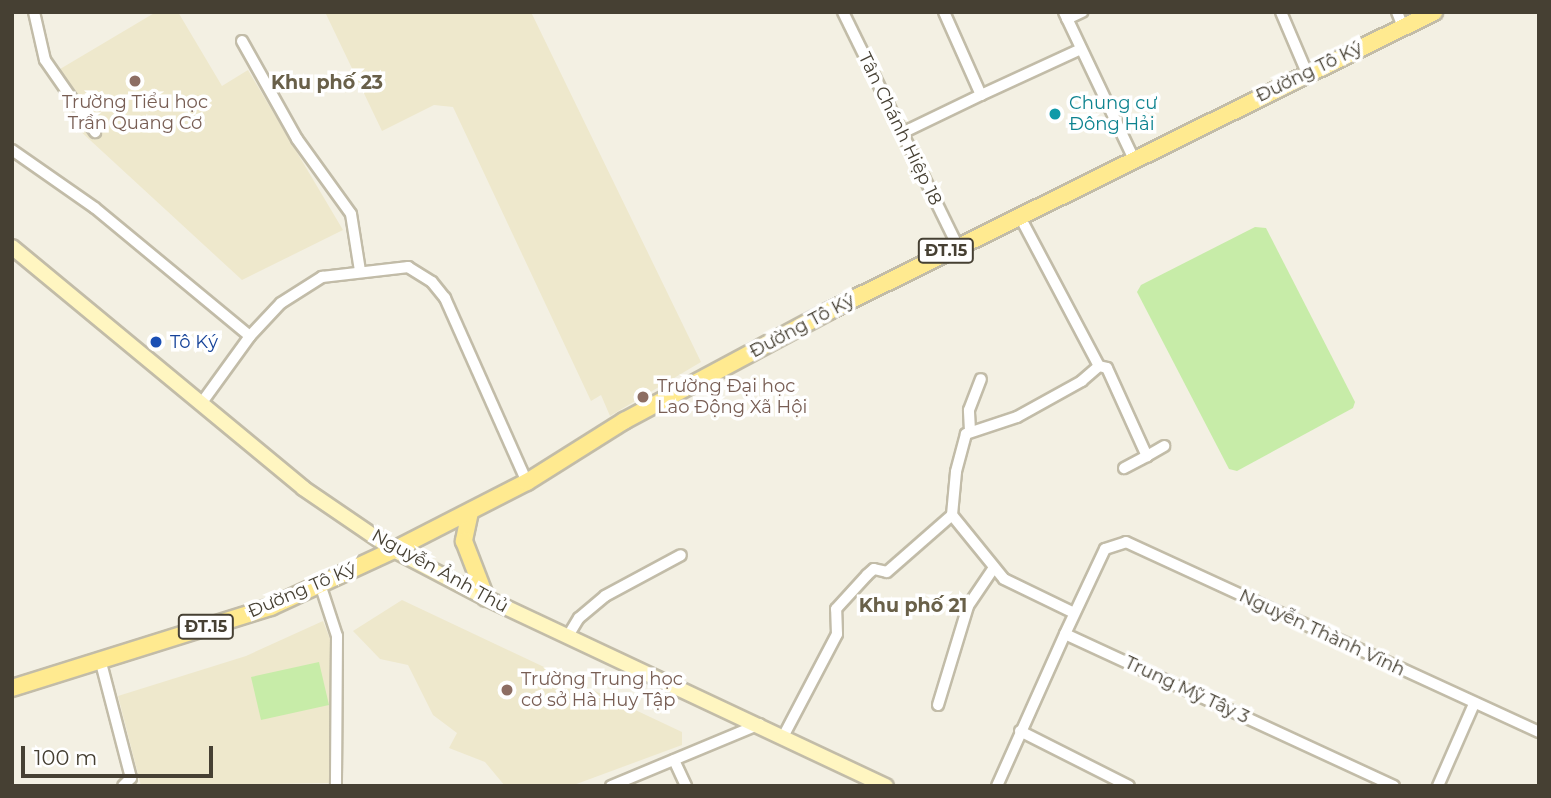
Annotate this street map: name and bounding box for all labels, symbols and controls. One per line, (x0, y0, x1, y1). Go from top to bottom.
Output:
street label: Đường Tô Ký (1252, 37, 1366, 107)
street label: Tân Chánh Hiệp 18 (854, 49, 946, 209)
district label: Khu phố 23 (271, 72, 383, 94)
marker: Trường Tiểu học Trần Quang Cơ (127, 73, 143, 89)
place label: Trường Tiểu học Trần Quang Cơ (62, 92, 208, 134)
place label: Chung cư Đông Hải (1069, 93, 1158, 136)
marker: Chung cư Đông Hải (1047, 106, 1063, 122)
road number: ĐT.15 (916, 238, 976, 264)
street label: Đường Tô Ký (746, 289, 858, 363)
place label: Tô Ký (170, 331, 218, 353)
marker: Tô Ký (148, 334, 164, 350)
place label: Trường Đại học Lao Động Xã Hội (657, 376, 807, 418)
marker: Trường Đại học Lao Động Xã Hội (635, 389, 651, 405)
street label: Nguyễn Ảnh Thủ (368, 525, 512, 617)
street label: Đường Tô Ký (245, 558, 359, 622)
street label: Nguyễn Thành Vĩnh (1236, 585, 1408, 681)
district label: Khu phố 21 (859, 595, 967, 617)
road number: ĐT.15 (176, 614, 236, 640)
street label: Trung Mỹ Tây 3 (1121, 652, 1253, 728)
place label: Trường Trung học cơ sở Hà Huy Tập (521, 669, 683, 712)
marker: Trường Trung học cơ sở Hà Huy Tập (499, 682, 515, 698)
scale bar (24, 732, 217, 776)
text: 100 m (34, 745, 97, 770)

